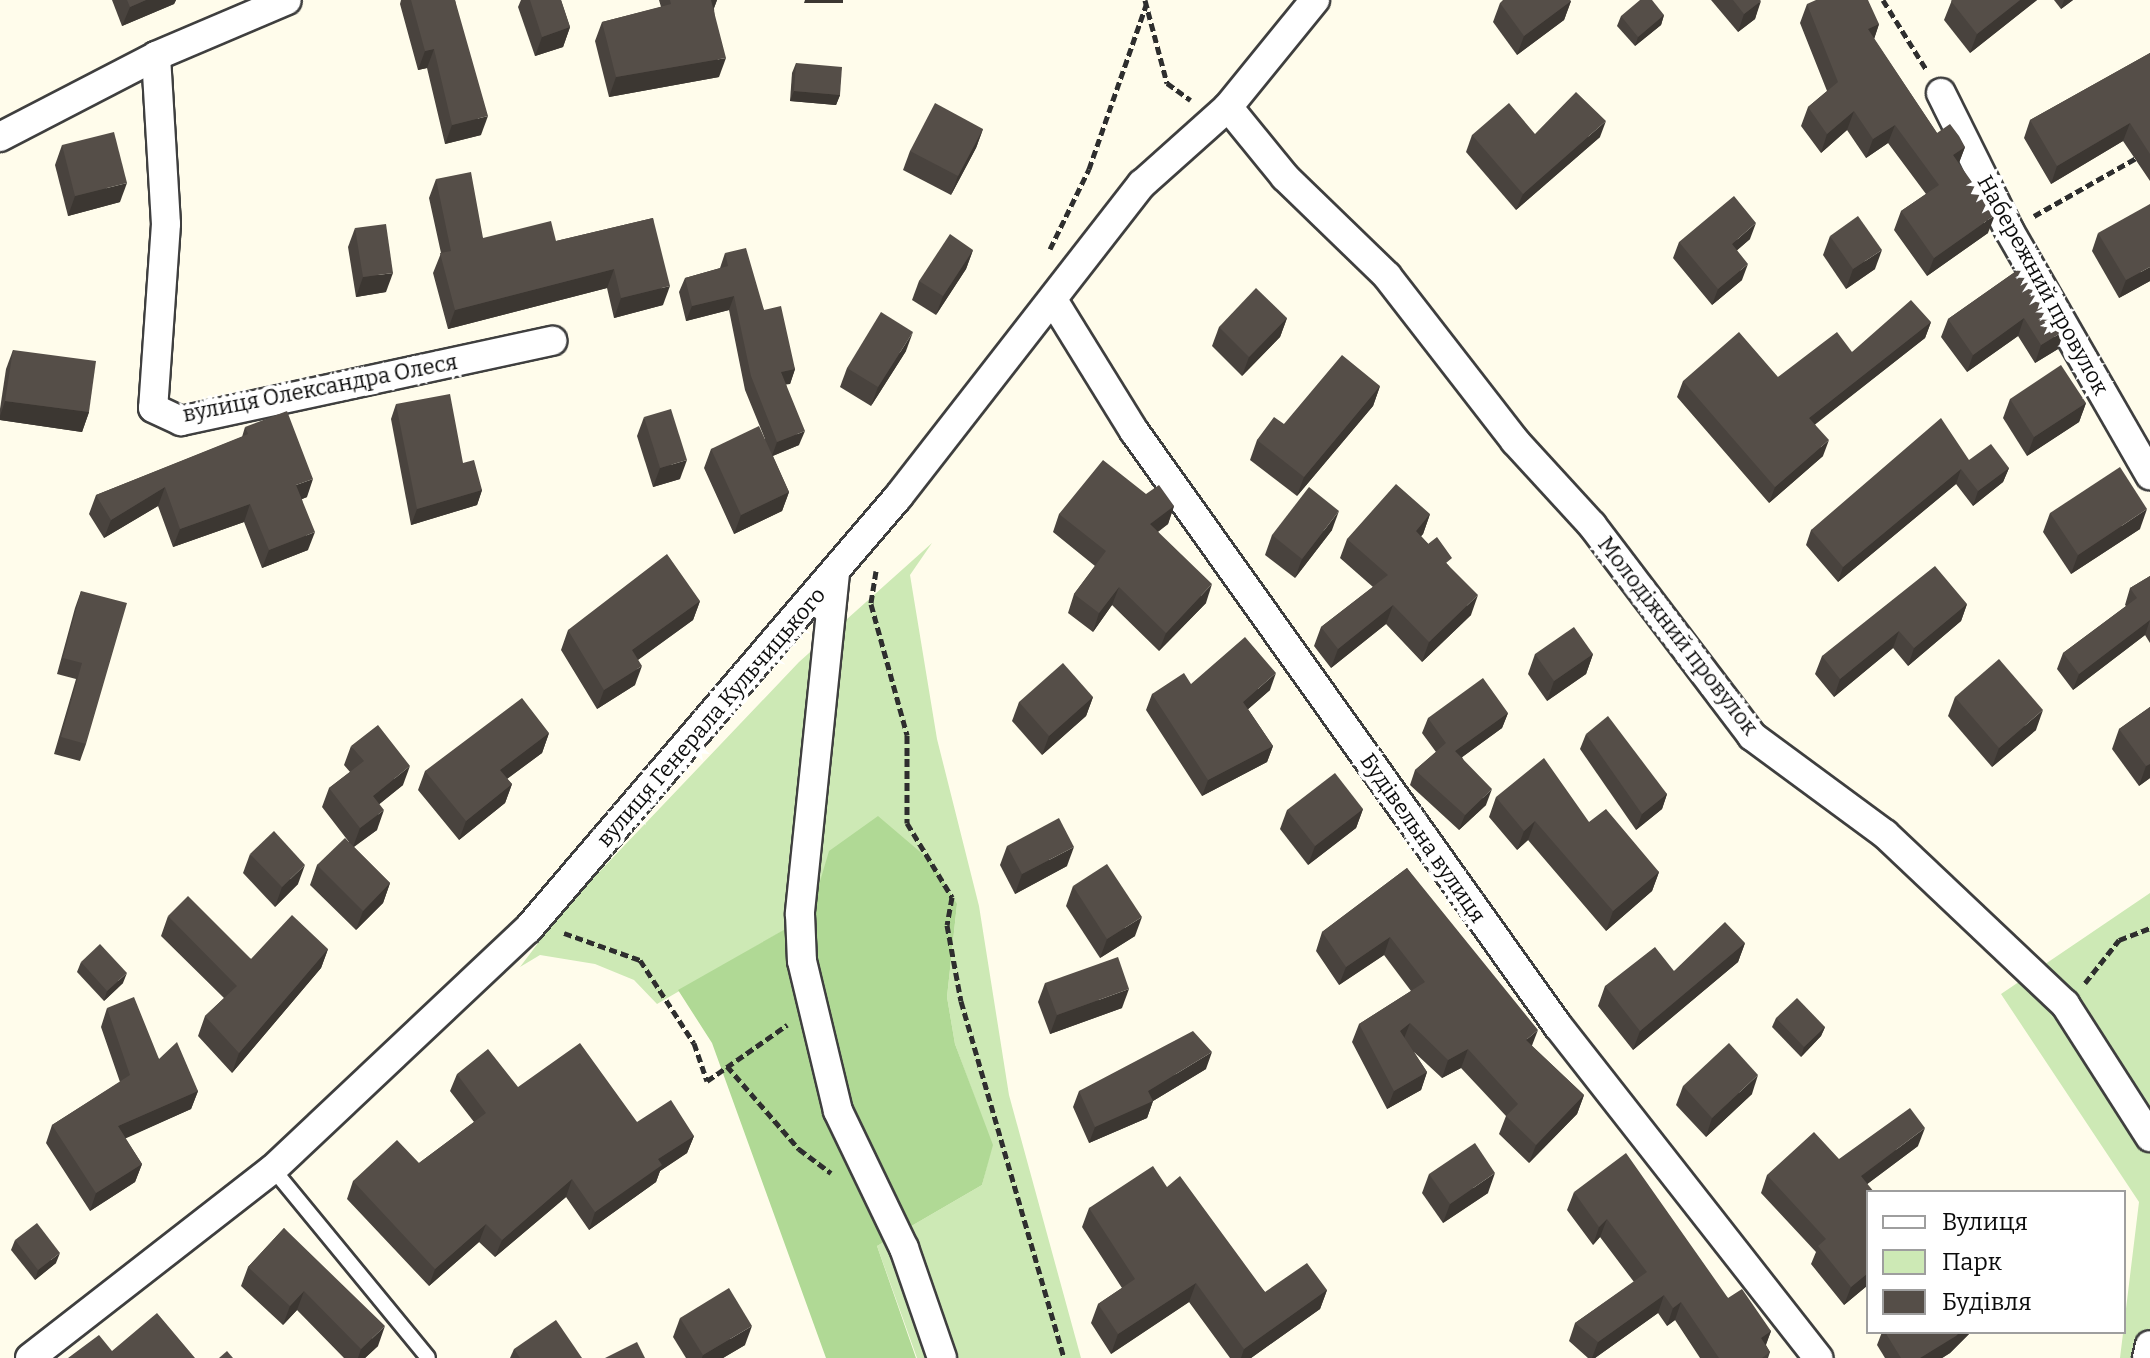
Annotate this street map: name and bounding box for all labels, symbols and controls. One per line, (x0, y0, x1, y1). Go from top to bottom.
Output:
street label: Набережний провулок (1972, 171, 2114, 399)
street label: вулиця Олександра Олеся (181, 348, 459, 428)
street label: Молодіжний провулок (1592, 532, 1764, 740)
street label: вулиця Генерала Кульчицького (591, 582, 831, 852)
street label: Будівельна вулиця (1355, 748, 1491, 928)
legend (1866, 1190, 2126, 1334)
text: Вулиця (1942, 1208, 2028, 1236)
text: Парк (1942, 1248, 2002, 1276)
text: Будівля (1942, 1288, 2032, 1316)

